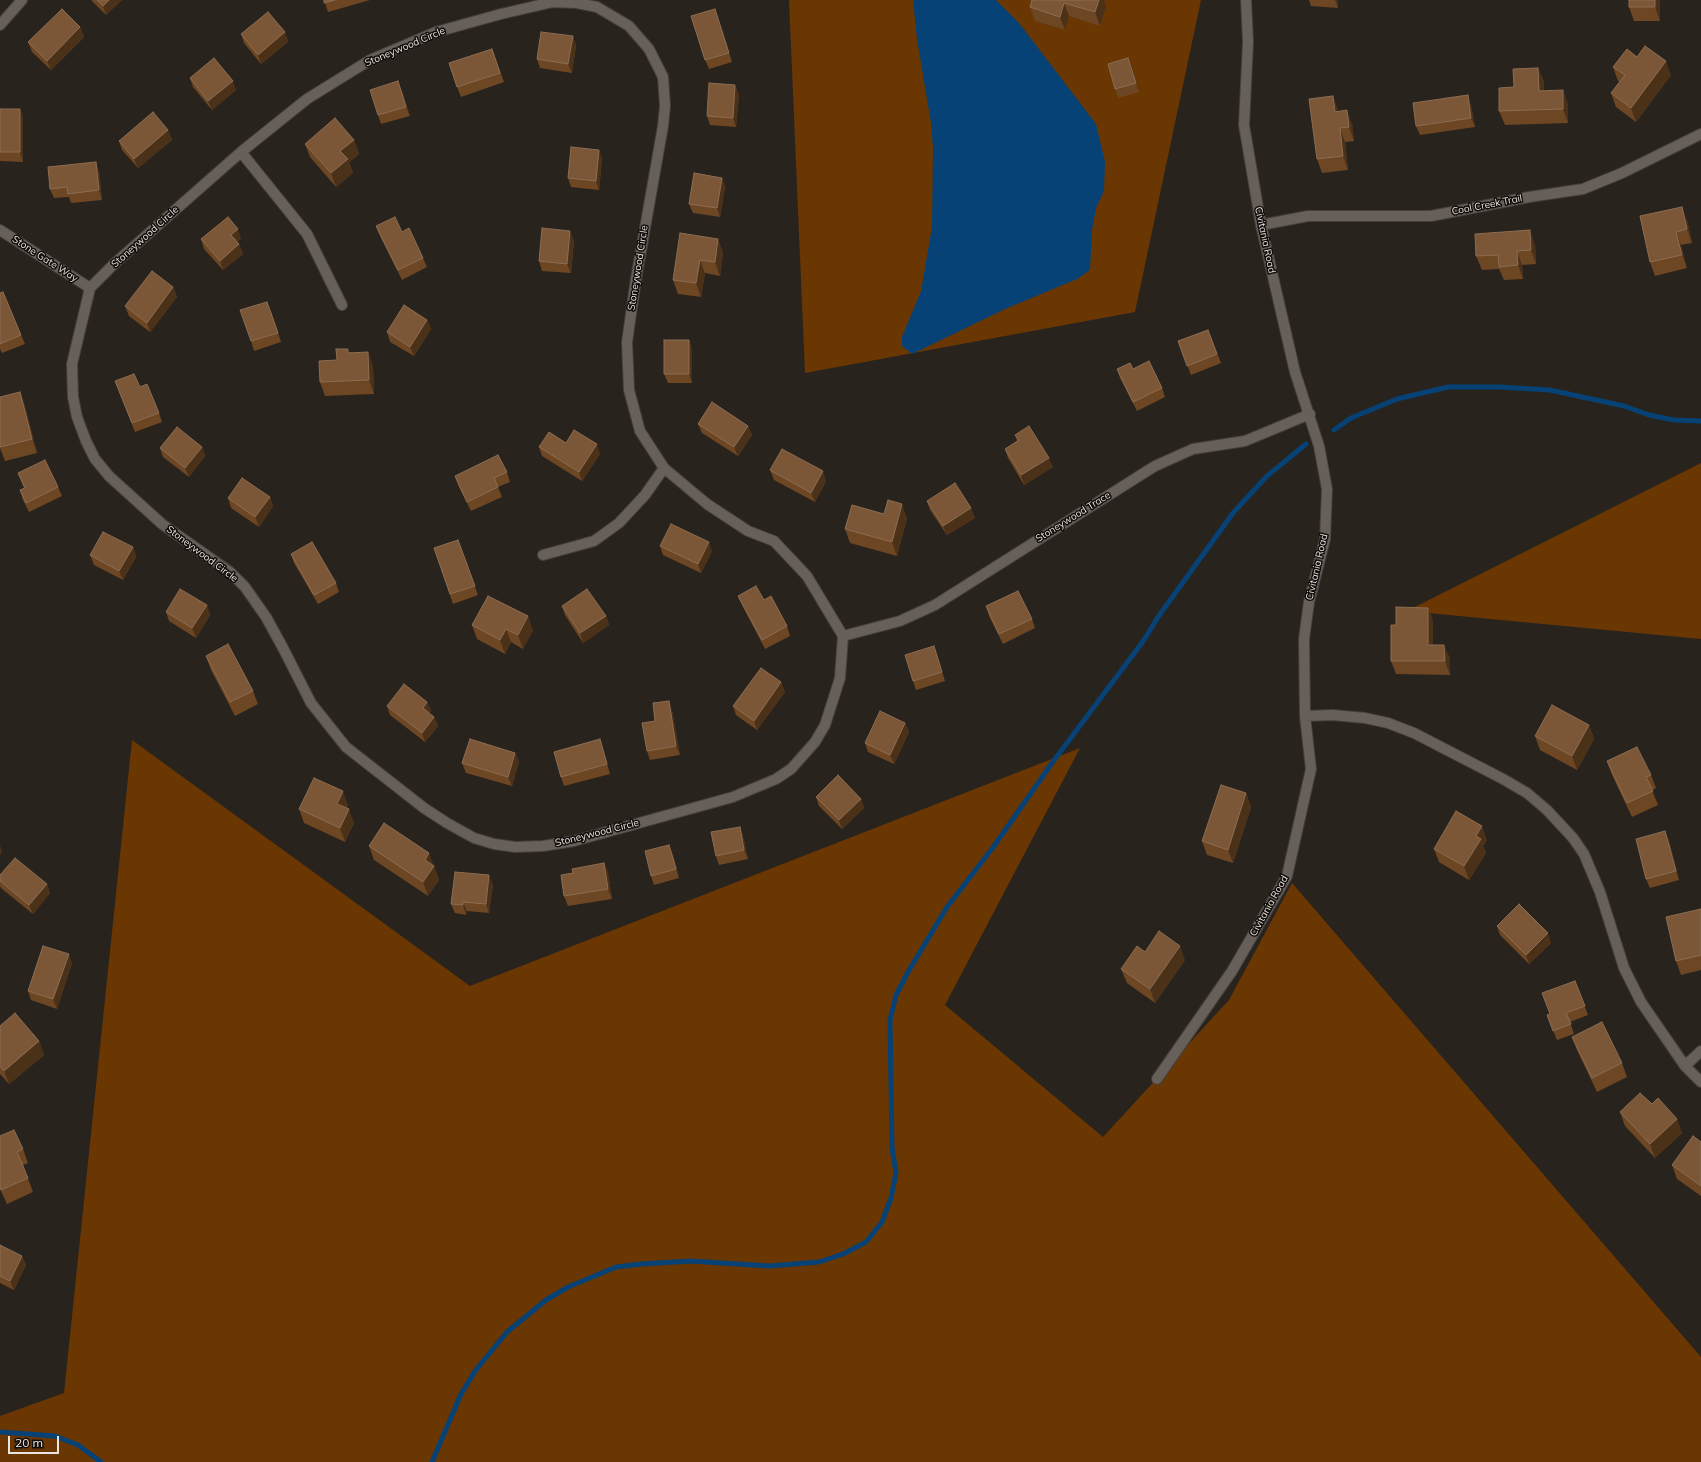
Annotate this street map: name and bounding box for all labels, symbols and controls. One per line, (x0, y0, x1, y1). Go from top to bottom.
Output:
street label: Stoneywood Circle (363, 25, 447, 69)
street label: Cool Creek Trail (1451, 192, 1523, 218)
street label: Stoneywood Circle (109, 204, 181, 270)
street label: Civitania Road (1252, 206, 1278, 274)
street label: Stoneywood Circle (625, 224, 651, 312)
street label: Stone Gate Way (10, 233, 80, 285)
street label: Stoneywood Trace (1033, 489, 1113, 545)
street label: Stoneywood Circle (164, 523, 240, 585)
street label: Civitania Road (1304, 533, 1330, 601)
street label: Stoneywood Circle (554, 817, 640, 849)
street label: Civitania Road (1247, 873, 1291, 939)
scale bar (10, 1428, 61, 1454)
text: 20 m (15, 1435, 43, 1450)

